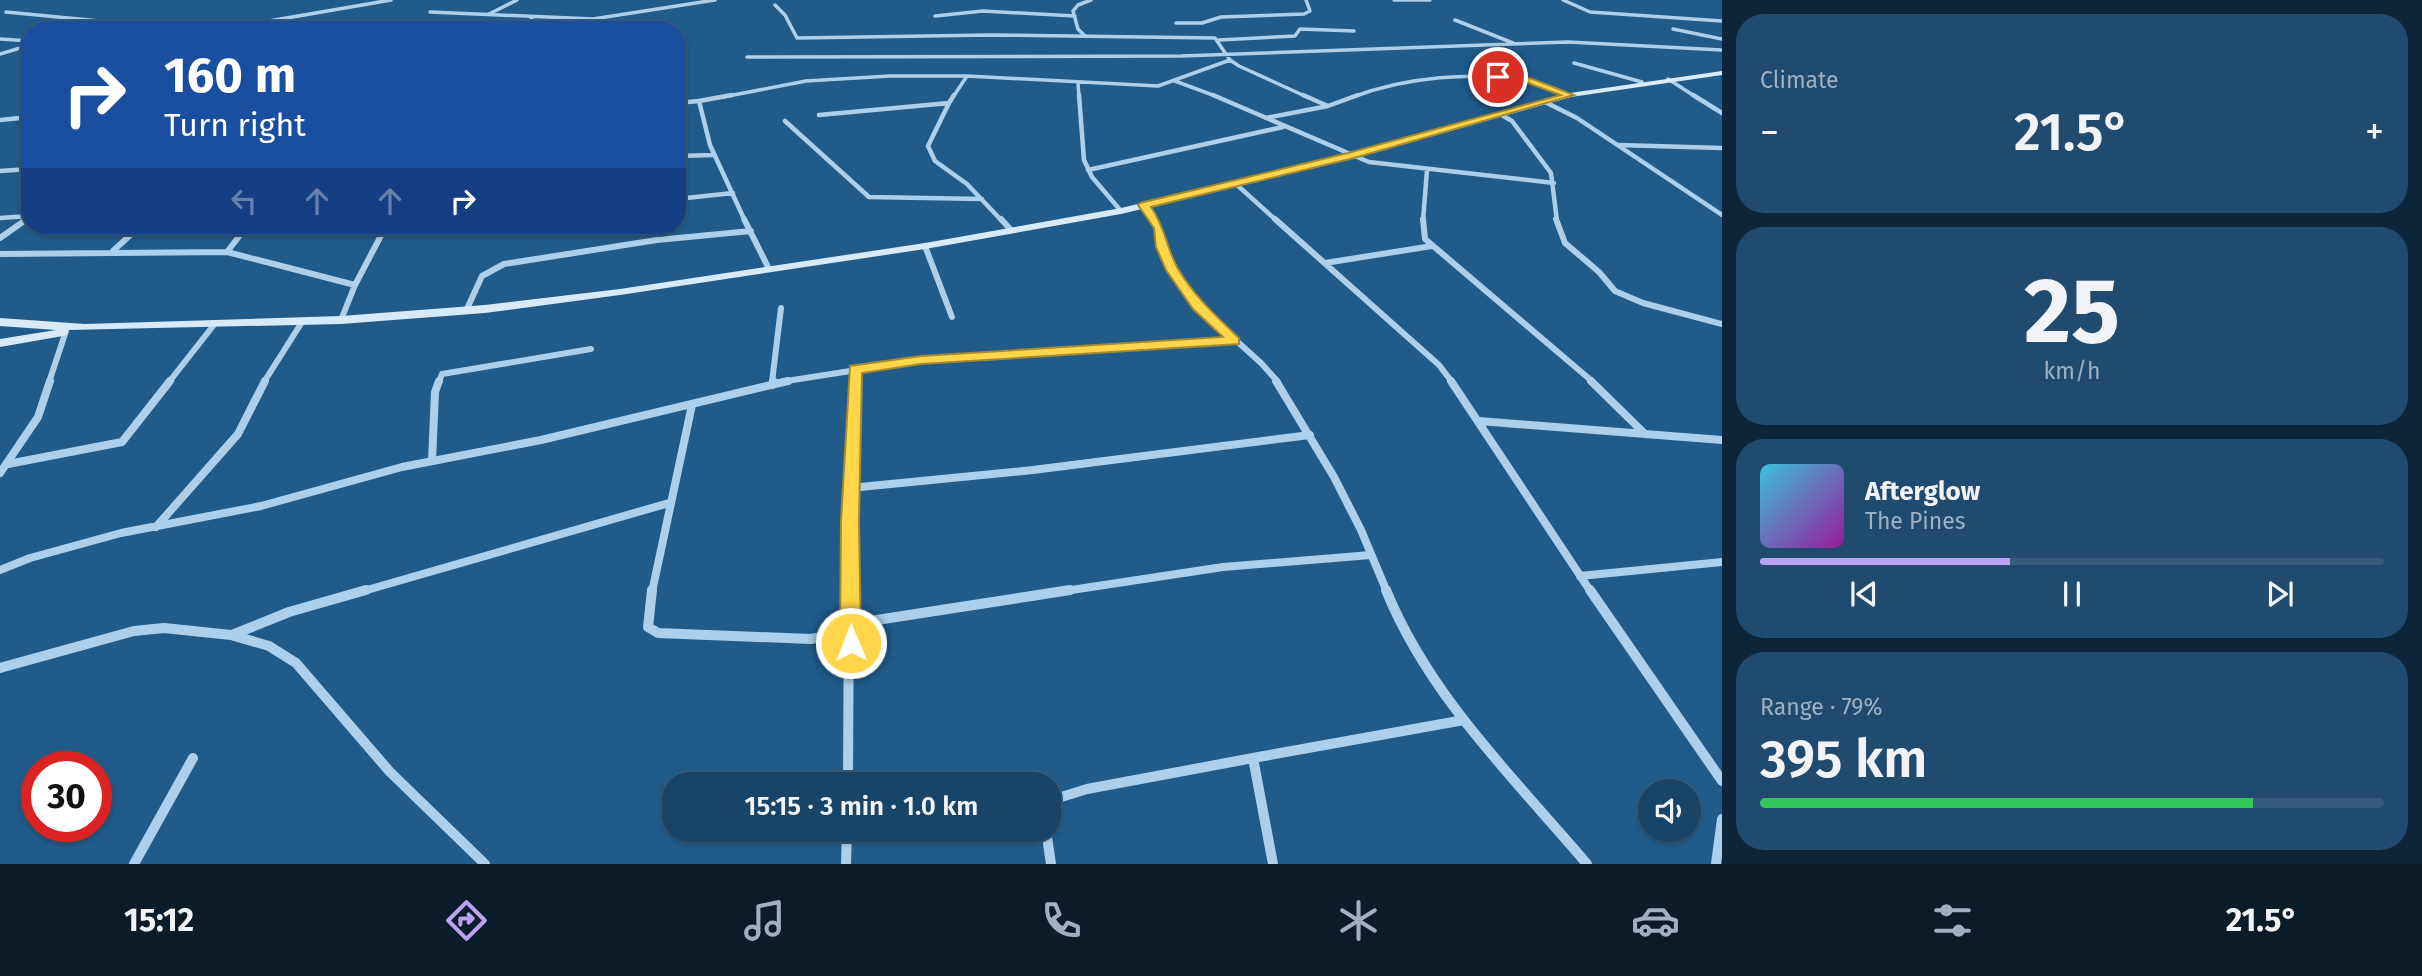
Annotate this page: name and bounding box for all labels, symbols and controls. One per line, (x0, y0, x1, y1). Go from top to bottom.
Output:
text: 160 m (164, 46, 296, 105)
pin (1468, 47, 1528, 107)
icon: right (49, 49, 140, 140)
icon: arrive (1479, 58, 1517, 96)
text: Climate (1760, 66, 1839, 94)
text: 21.5° (2014, 101, 2130, 164)
text: Turn right (164, 106, 306, 144)
text: − (1760, 109, 1779, 155)
text: + (2365, 109, 2384, 155)
icon: left (225, 182, 263, 220)
icon: ahead (298, 182, 336, 220)
icon: ahead (371, 182, 409, 220)
icon: right (444, 182, 482, 220)
text: 25 (2024, 257, 2120, 366)
text: km/h (2044, 357, 2100, 385)
text: Afterglow (1865, 476, 1980, 507)
text: The Pines (1865, 507, 1966, 535)
icon: previous (1845, 575, 1883, 613)
icon: pause (2053, 575, 2091, 613)
icon: next (2261, 575, 2299, 613)
position arrow (814, 606, 888, 680)
text: Range · 79% (1760, 693, 1882, 721)
text: 395 km (1760, 728, 1927, 791)
speed limit sign: 30 (21, 751, 112, 842)
map controls (1638, 779, 1701, 842)
button: sound (1638, 779, 1701, 842)
text: 15:15 · 3 min · 1.0 km (745, 791, 978, 822)
icon: directions (442, 896, 491, 945)
icon: music (740, 896, 789, 945)
icon: phone (1037, 896, 1086, 945)
icon: climate (1334, 896, 1383, 945)
icon: car (1631, 896, 1680, 945)
icon: filters (1928, 896, 1977, 945)
text: 15:12 (124, 901, 194, 939)
text: 21.5° (2226, 901, 2298, 939)

